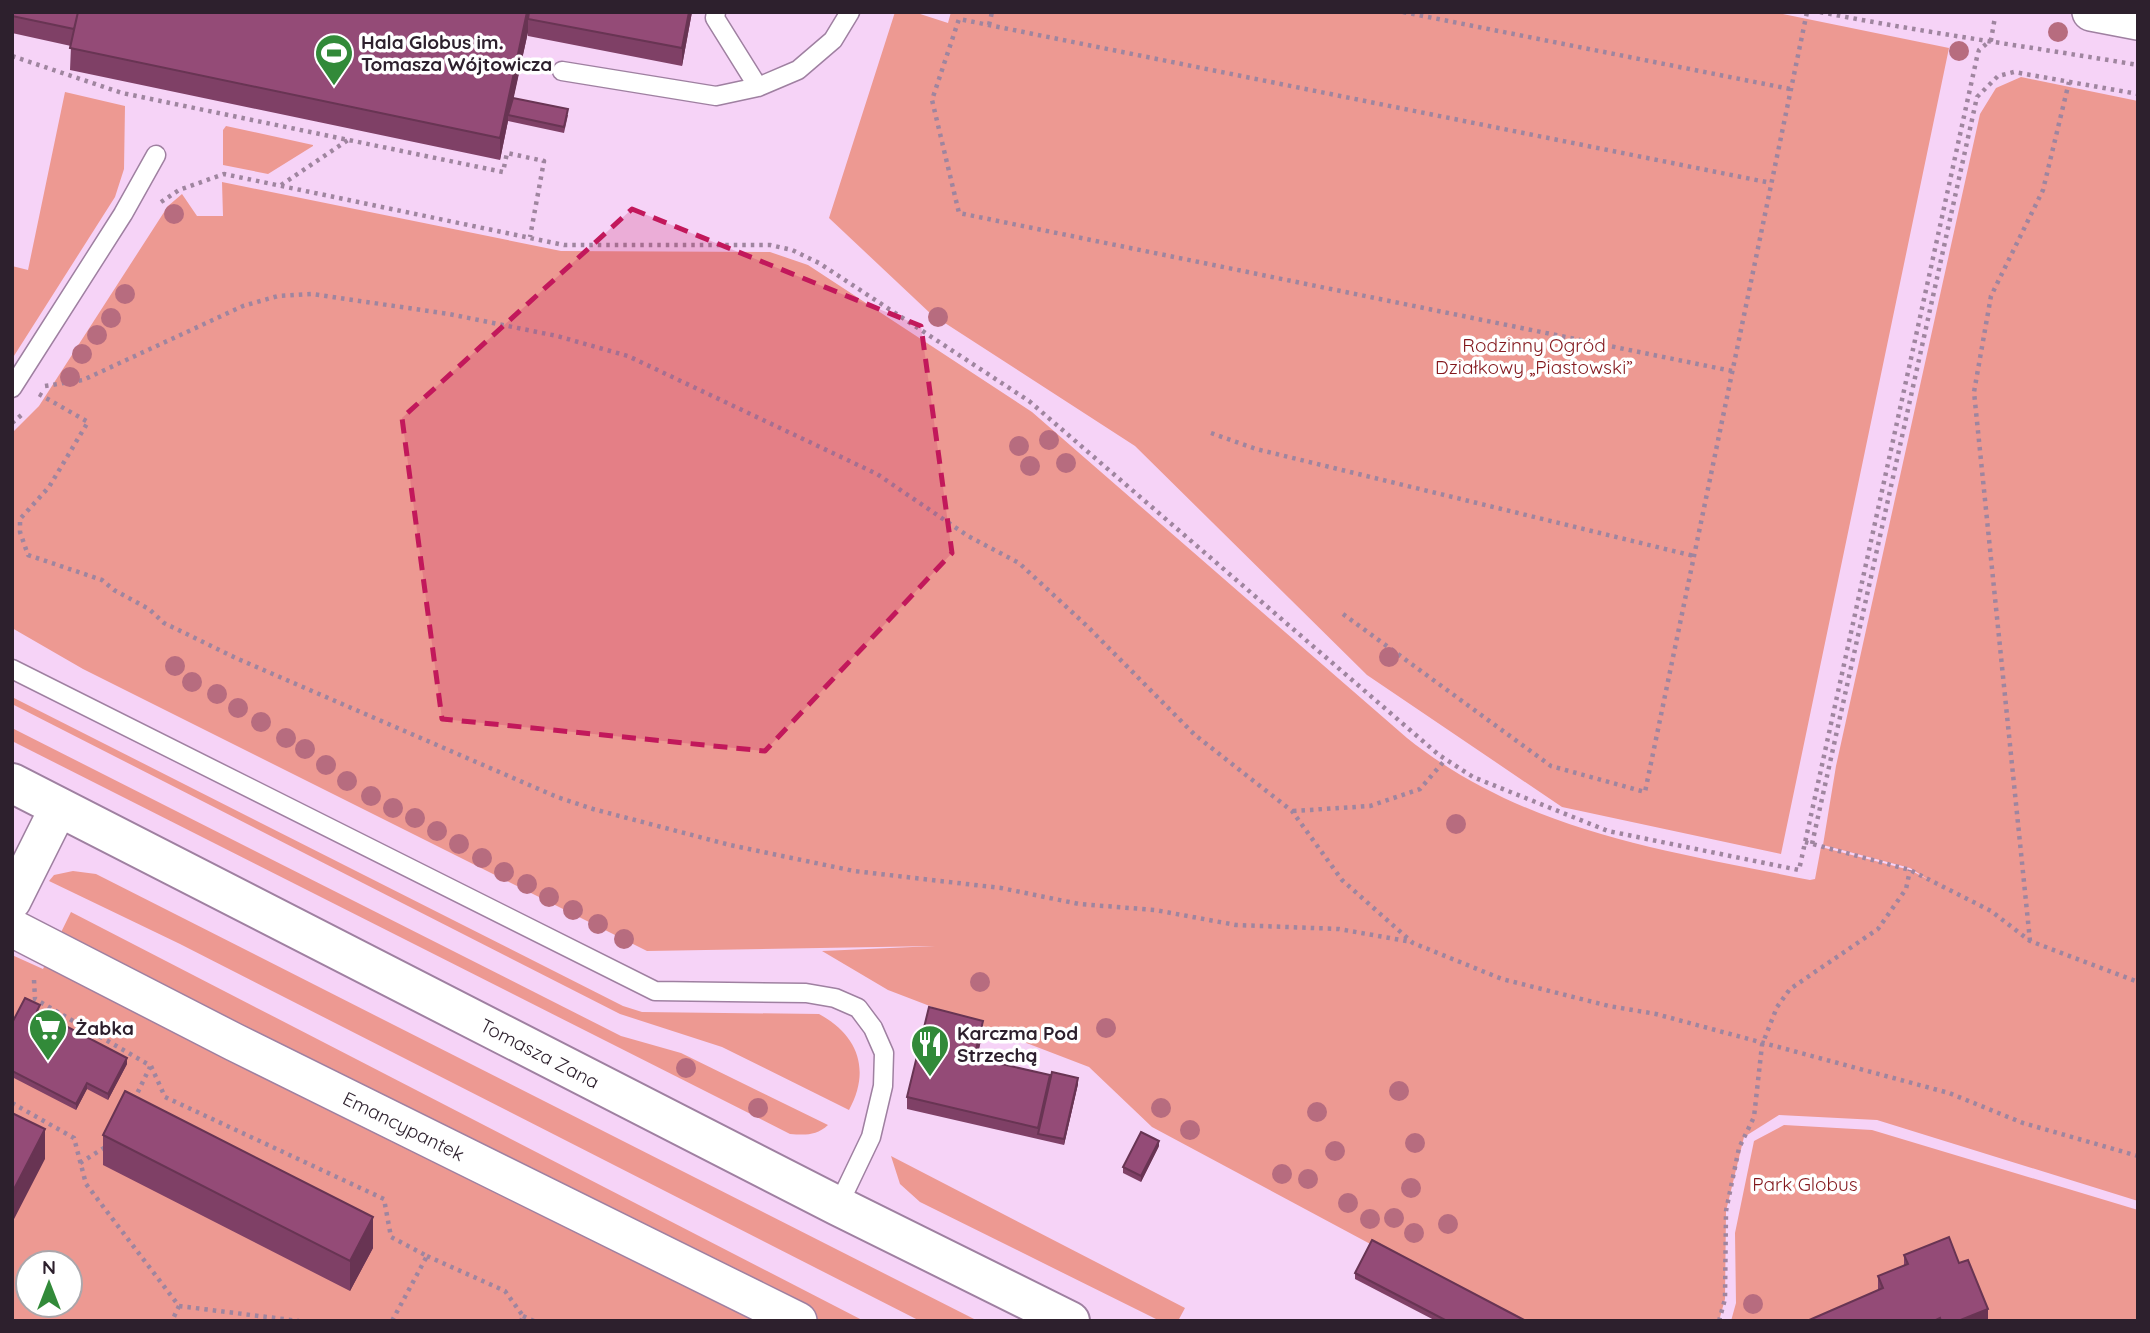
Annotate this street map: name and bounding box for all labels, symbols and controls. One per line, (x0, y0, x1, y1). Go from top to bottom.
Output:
place label: Hala Globus im. Tomasza Wójtowicza (361, 30, 552, 76)
sports icon: Hala Globus im. Tomasza Wójtowicza (313, 32, 355, 87)
park label: Rodzinny Ogród Działkowy „Piastowski” (1435, 333, 1633, 379)
supermarket icon: Żabka (27, 1007, 69, 1062)
street label: Tomasza Zana (476, 1013, 603, 1094)
place label: Żabka (75, 1016, 134, 1040)
place label: Karczma Pod Strzechą (957, 1021, 1078, 1067)
restaurant icon: Karczma Pod Strzechą (909, 1023, 951, 1078)
street label: Emancypantek (339, 1086, 469, 1166)
park label: Park Globus (1752, 1172, 1858, 1196)
north arrow (14, 1249, 84, 1319)
text: N (42, 1255, 56, 1279)

